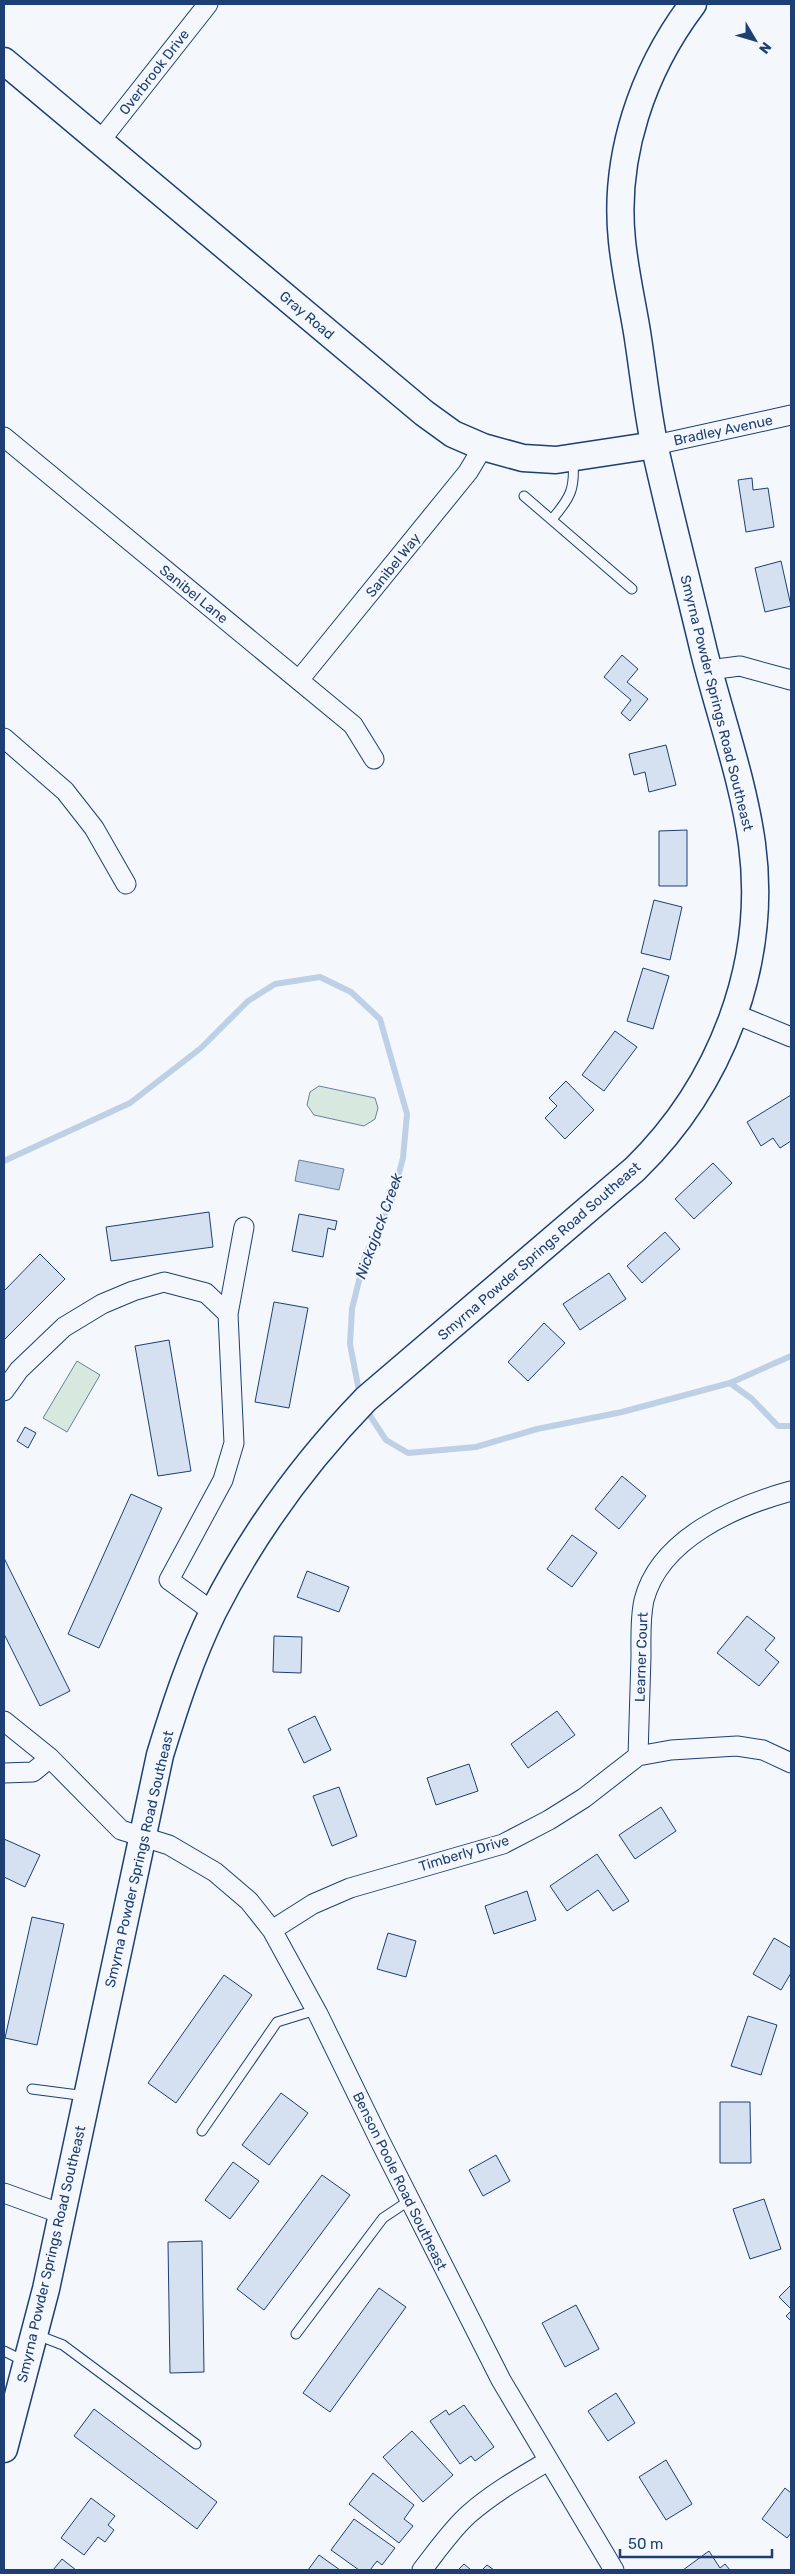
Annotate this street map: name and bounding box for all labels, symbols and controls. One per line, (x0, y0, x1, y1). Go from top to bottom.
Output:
north arrow (730, 15, 780, 65)
street label: Overbrook Drive (116, 26, 193, 118)
text: N (755, 38, 775, 57)
street label: Gray Road (276, 288, 338, 343)
street label: Bradley Avenue (672, 412, 774, 449)
street label: Sanibel Way (362, 530, 424, 601)
street label: Sanibel Lane (156, 562, 232, 627)
street label: Smyrna Powder Springs Road Southeast (676, 573, 757, 833)
street label: Smyrna Powder Springs Road Southeast (434, 1158, 645, 1344)
water label: Nickajack Creek (352, 1170, 407, 1281)
street label: Learner Court (631, 1611, 652, 1702)
street label: Smyrna Powder Springs Road Southeast (102, 1729, 177, 1989)
street label: Timberly Drive (417, 1832, 511, 1875)
street label: Benson Poole Road Southeast (349, 2089, 450, 2274)
street label: Smyrna Powder Springs Road Southeast (14, 2124, 89, 2384)
scale bar (620, 2526, 772, 2558)
text: 50 m (628, 2535, 663, 2553)

